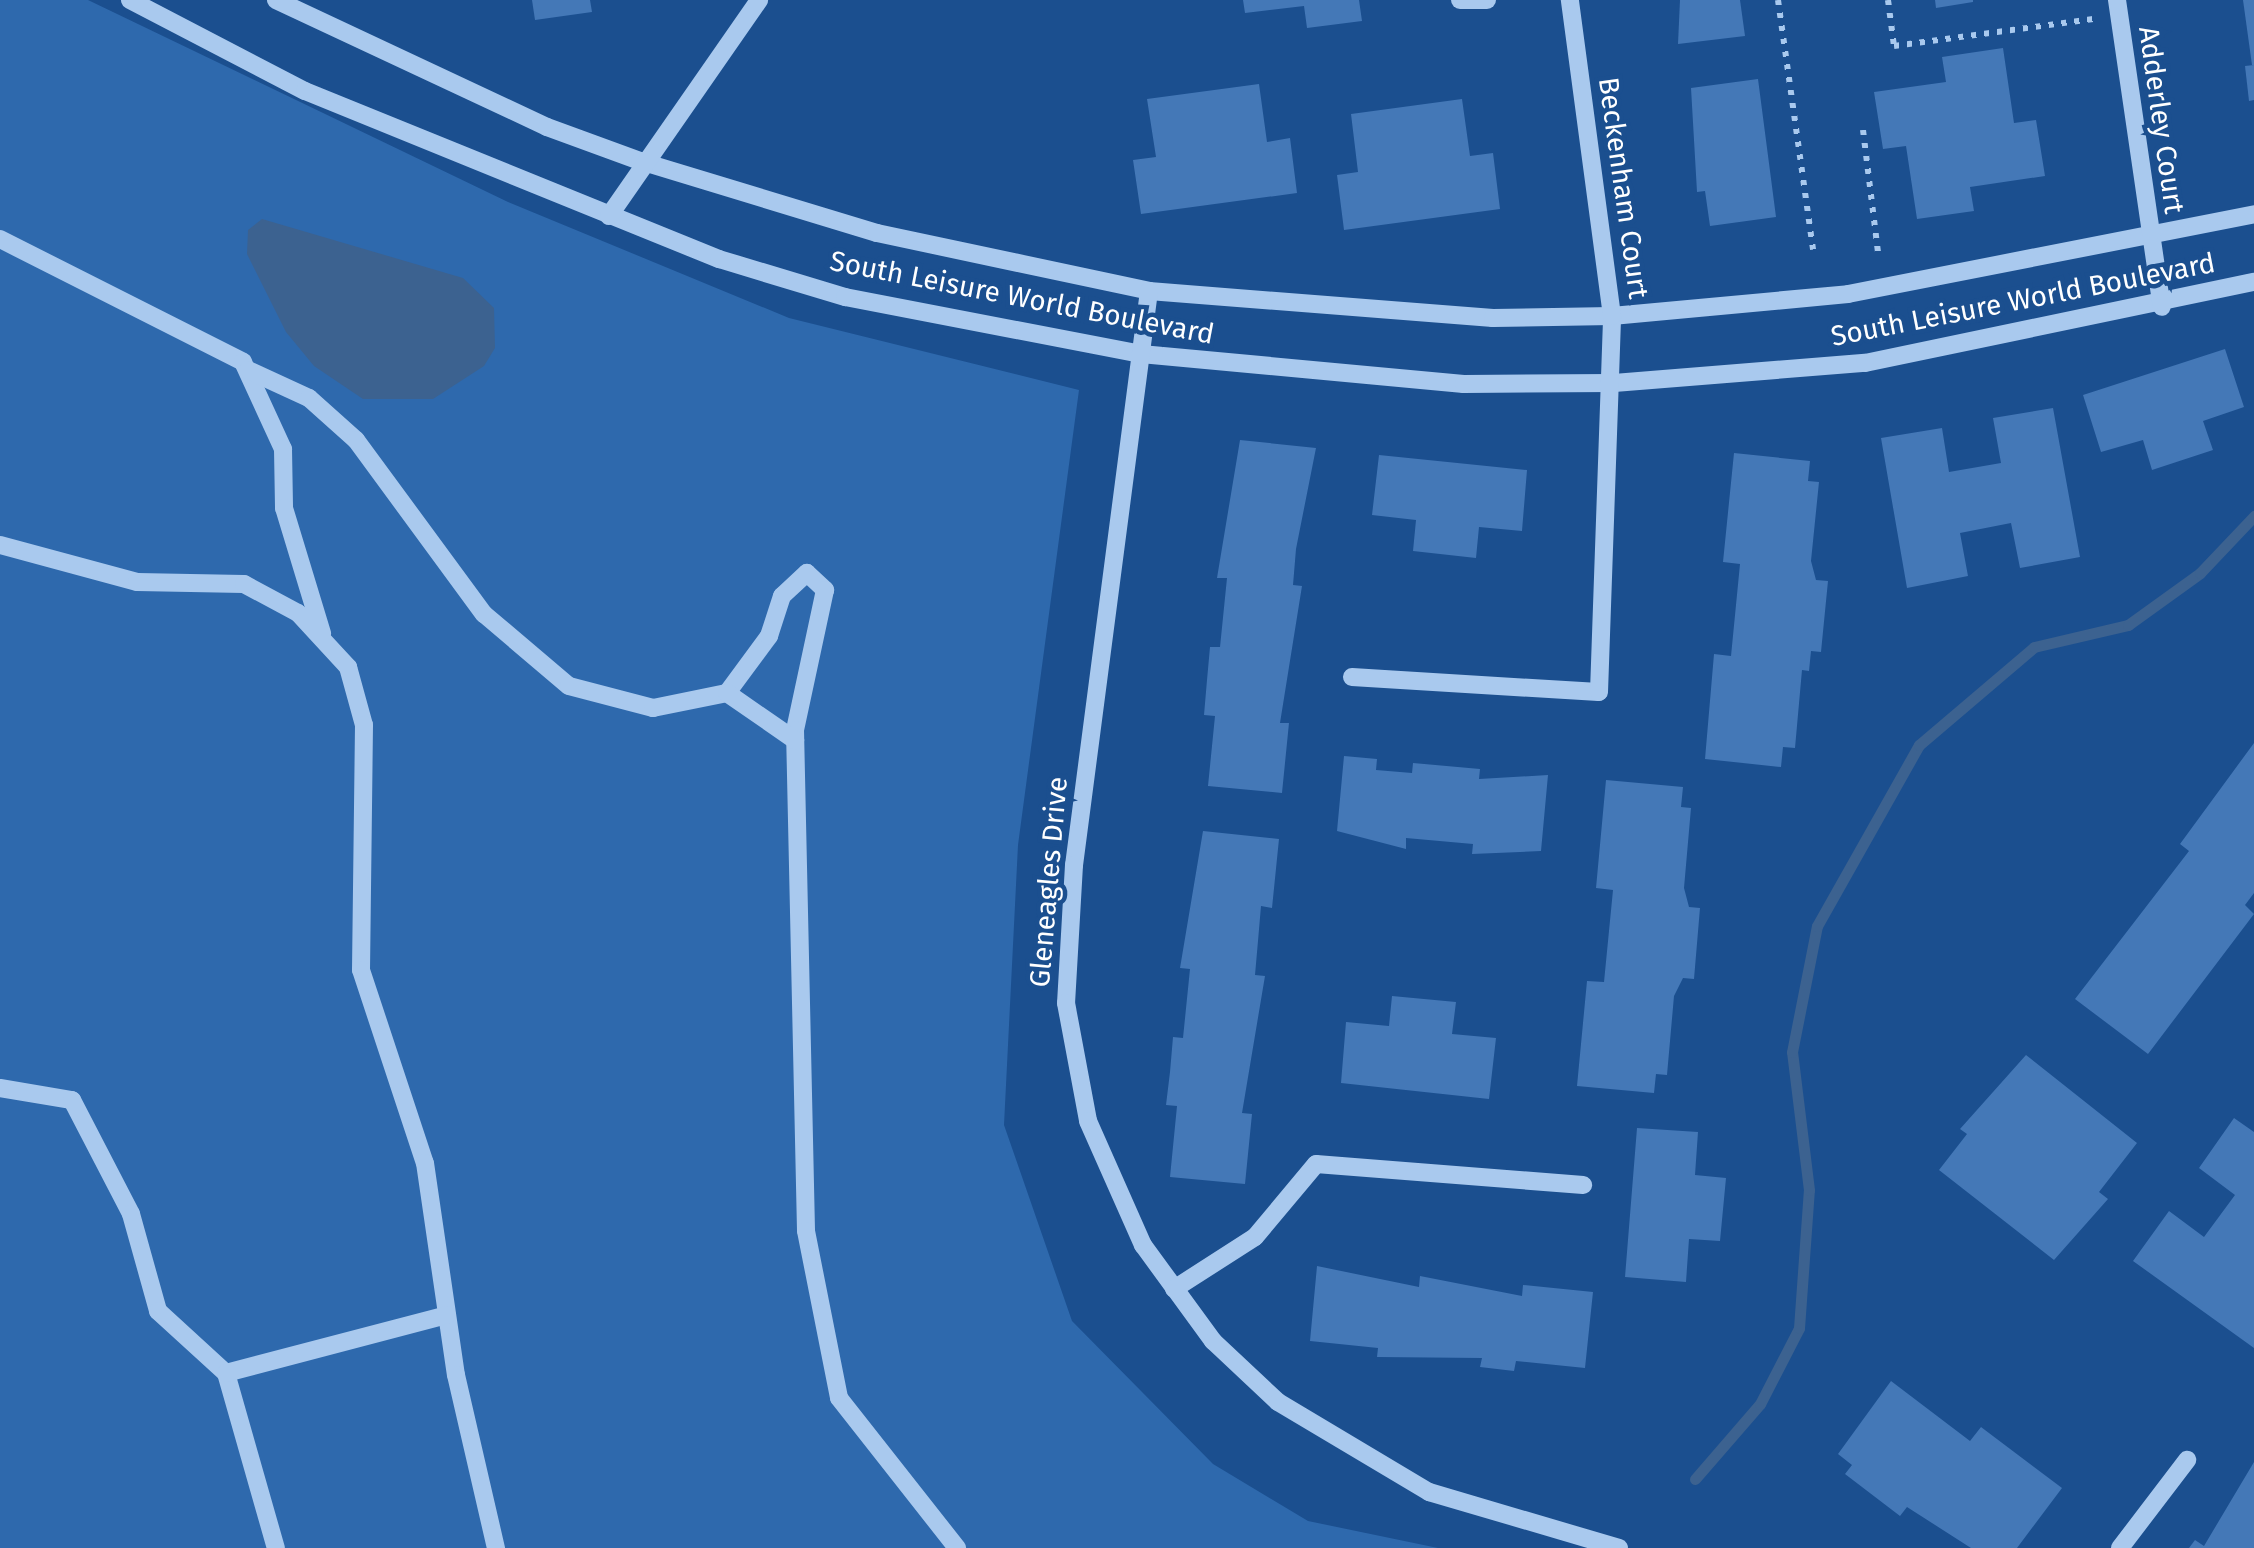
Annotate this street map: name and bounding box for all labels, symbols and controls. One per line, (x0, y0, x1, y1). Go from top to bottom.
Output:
street label: Adderley Court (2131, 24, 2191, 216)
street label: Beckenham Court (1591, 75, 1655, 301)
street label: South Leisure World Boulevard (827, 244, 1217, 352)
street label: South Leisure World Boulevard (1828, 246, 2218, 354)
street label: Gleneagles Drive (1023, 775, 1075, 989)

